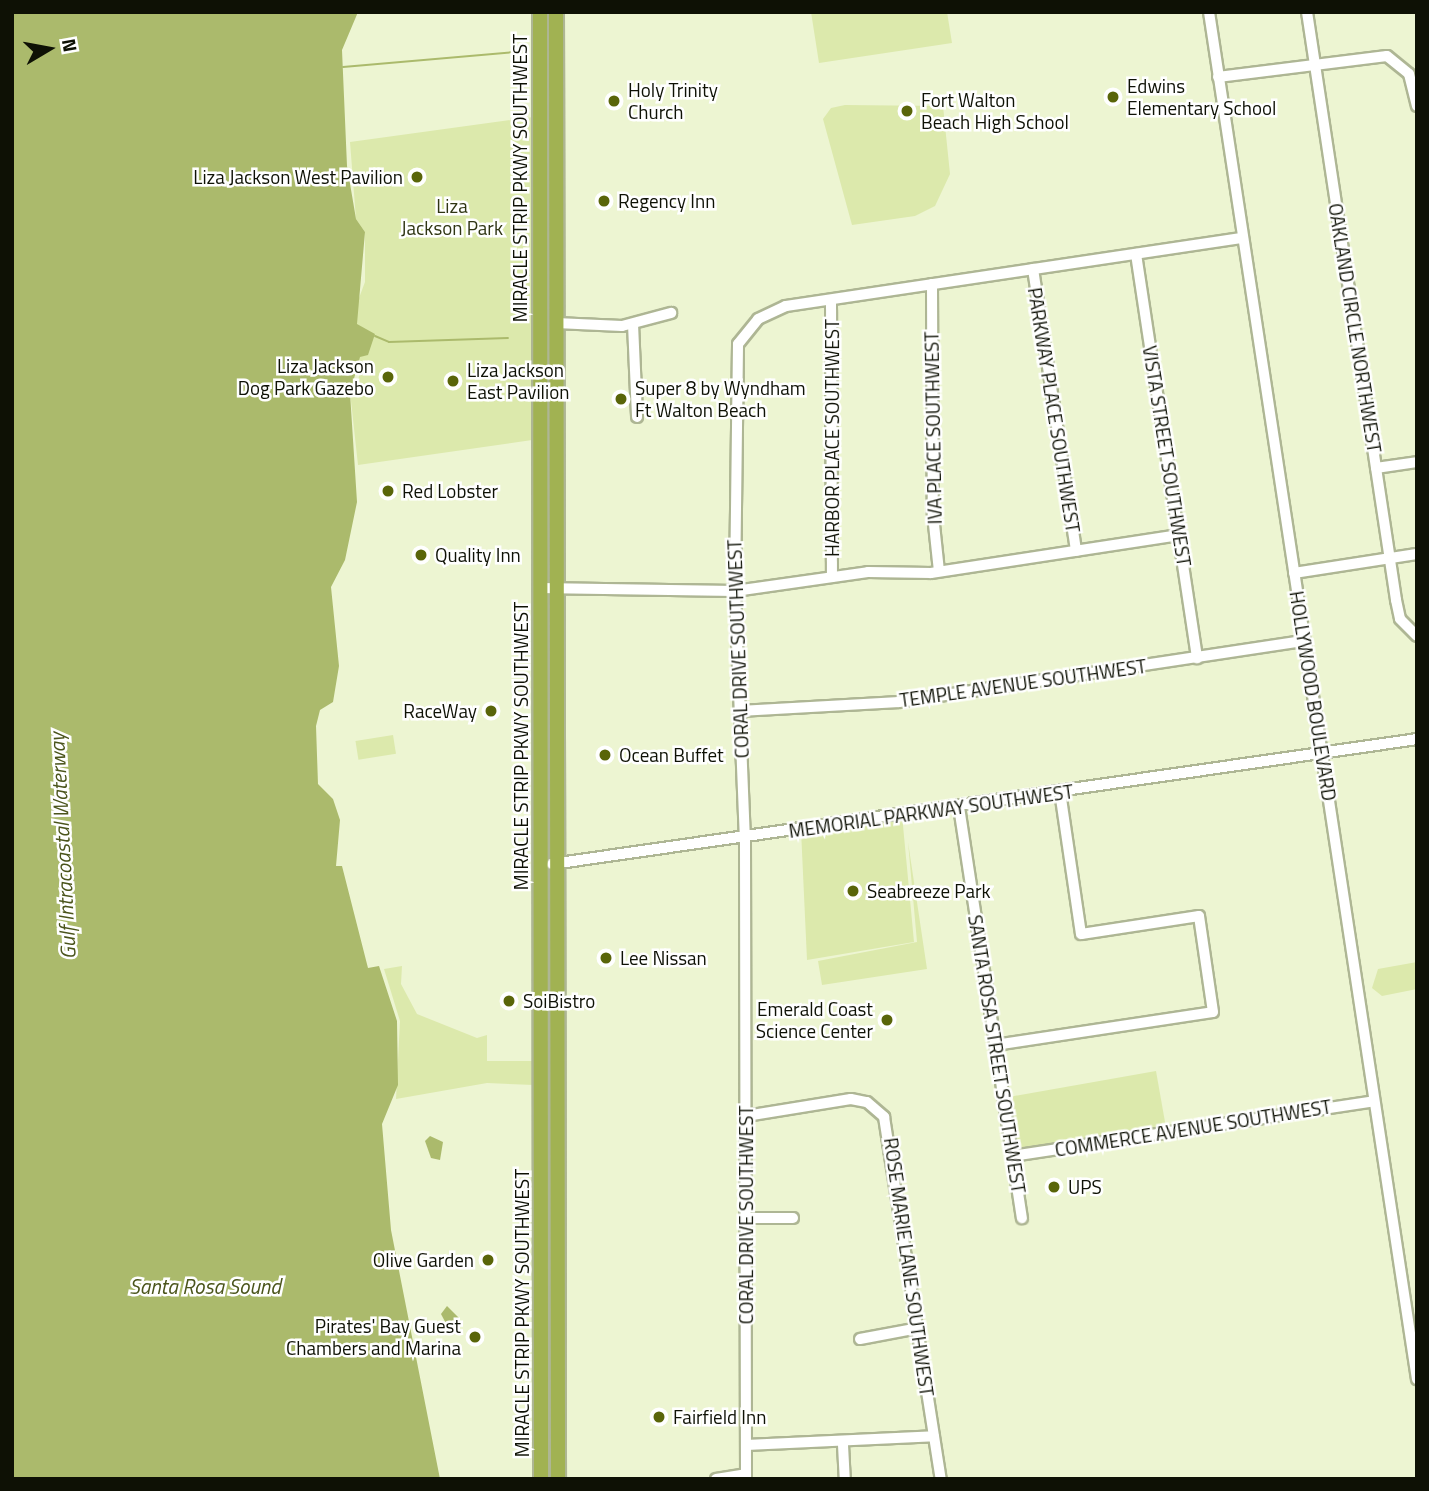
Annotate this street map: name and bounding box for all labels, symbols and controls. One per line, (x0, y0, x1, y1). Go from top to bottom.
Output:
north arrow (14, 14, 84, 84)
street label: MIRACLE STRIP PKWY SOUTHWEST (509, 34, 531, 322)
text: N (55, 36, 86, 54)
place label: Edwins Elementary School (1127, 75, 1276, 119)
place label: Holy Trinity Church (628, 79, 718, 123)
place label: Fort Walton Beach High School (921, 89, 1069, 133)
marker: Edwins Elementary School (1105, 89, 1121, 105)
marker: Holy Trinity Church (606, 93, 622, 109)
marker: Fort Walton Beach High School (899, 103, 915, 119)
place label: Liza Jackson West Pavilion (193, 166, 403, 188)
marker: Liza Jackson West Pavilion (409, 169, 425, 185)
place label: Regency Inn (618, 190, 715, 212)
marker: Regency Inn (596, 193, 612, 209)
park label: Liza Jackson Park (401, 195, 503, 239)
street label: OAKLAND CIRCLE NORTHWEST (1324, 202, 1386, 454)
street label: PARKWAY PLACE SOUTHWEST (1023, 286, 1085, 534)
street label: HARBOR PLACE SOUTHWEST (821, 319, 843, 557)
street label: IVA PLACE SOUTHWEST (920, 331, 946, 525)
street label: VISTA STREET SOUTHWEST (1138, 344, 1196, 568)
place label: Liza Jackson Dog Park Gazebo (238, 355, 374, 399)
place label: Liza Jackson East Pavilion (467, 359, 569, 403)
marker: Liza Jackson Dog Park Gazebo (380, 369, 396, 385)
marker: Liza Jackson East Pavilion (445, 373, 461, 389)
place label: Super 8 by Wyndham Ft Walton Beach (635, 377, 806, 421)
marker: Super 8 by Wyndham Ft Walton Beach (613, 391, 629, 407)
place label: Red Lobster (402, 480, 498, 502)
marker: Red Lobster (380, 483, 396, 499)
street label: CORAL DRIVE SOUTHWEST (723, 539, 753, 759)
place label: Quality Inn (435, 544, 521, 566)
marker: Quality Inn (413, 547, 429, 563)
street label: HOLLYWOOD BOULEVARD (1285, 589, 1341, 803)
street label: MIRACLE STRIP PKWY SOUTHWEST (510, 602, 532, 890)
street label: TEMPLE AVENUE SOUTHWEST (898, 654, 1148, 712)
place label: RaceWay (403, 700, 477, 722)
marker: RaceWay (483, 703, 499, 719)
water label: Gulf Intracoastal Waterway (43, 732, 81, 960)
place label: Ocean Buffet (619, 744, 724, 766)
marker: Ocean Buffet (597, 747, 613, 763)
street label: MEMORIAL PARKWAY SOUTHWEST (787, 780, 1075, 842)
place label: Seabreeze Park (867, 880, 991, 902)
marker: Seabreeze Park (845, 883, 861, 899)
street label: SANTA ROSA STREET SOUTHWEST (964, 913, 1030, 1195)
place label: Lee Nissan (620, 947, 707, 969)
marker: Lee Nissan (598, 950, 614, 966)
place label: SoiBistro (523, 990, 595, 1012)
marker: SoiBistro (501, 993, 517, 1009)
place label: Emerald Coast Science Center (756, 998, 873, 1042)
marker: Emerald Coast Science Center (879, 1012, 895, 1028)
street label: COMMERCE AVENUE SOUTHWEST (1053, 1095, 1333, 1161)
street label: CORAL DRIVE SOUTHWEST (735, 1106, 757, 1324)
street label: ROSE MARIE LANE SOUTHWEST (880, 1136, 938, 1398)
street label: MIRACLE STRIP PKWY SOUTHWEST (511, 1169, 533, 1457)
place label: UPS (1068, 1176, 1102, 1198)
marker: UPS (1046, 1179, 1062, 1195)
place label: Olive Garden (373, 1249, 474, 1271)
marker: Olive Garden (480, 1252, 496, 1268)
water label: Santa Rosa Sound (129, 1273, 281, 1299)
place label: Pirates' Bay Guest Chambers and Marina (286, 1315, 461, 1359)
marker: Pirates' Bay Guest Chambers and Marina (467, 1329, 483, 1345)
place label: Fairfield Inn (673, 1406, 766, 1428)
marker: Fairfield Inn (651, 1409, 667, 1425)

